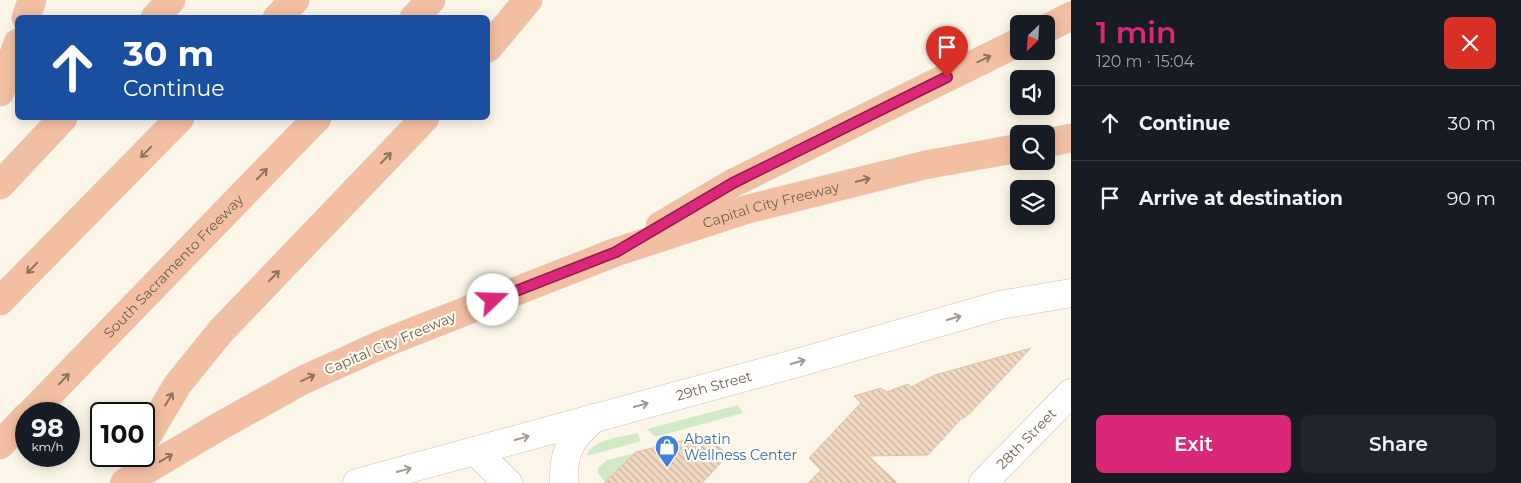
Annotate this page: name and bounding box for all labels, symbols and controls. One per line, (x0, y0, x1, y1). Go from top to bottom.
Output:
text: 1 min (1096, 14, 1177, 51)
north arrow (1010, 15, 1055, 60)
map controls (1010, 15, 1055, 225)
button: close (1444, 17, 1496, 69)
pin (926, 26, 968, 77)
text: 30 m (123, 32, 214, 75)
icon: arrive (933, 33, 961, 61)
icon: ahead (40, 35, 105, 100)
text: 120 m · 15:04 (1096, 52, 1194, 71)
one-way arrow (977, 54, 992, 64)
button: sound (1010, 70, 1055, 115)
text: Continue (123, 75, 225, 102)
icon: ahead (1096, 109, 1124, 137)
text: Continue (1139, 112, 1230, 135)
text: 30 m (1448, 112, 1496, 135)
button: search (1010, 125, 1055, 170)
one-way arrow (140, 146, 152, 158)
one-way arrow (380, 152, 392, 165)
one-way arrow (256, 168, 268, 181)
one-way arrow (854, 175, 870, 184)
street label: Capital City Freeway (700, 178, 841, 232)
button: layers (1010, 180, 1055, 225)
icon: arrive (1096, 184, 1124, 212)
text: Arrive at destination (1139, 187, 1343, 210)
text: 90 m (1447, 187, 1496, 210)
street label: South Sacramento Freeway (100, 190, 247, 342)
one-way arrow (26, 262, 38, 275)
one-way arrow (268, 270, 280, 282)
position arrow (466, 273, 518, 325)
street label: Capital City Freeway (322, 307, 459, 379)
one-way arrow (946, 313, 962, 322)
one-way arrow (789, 357, 805, 367)
street label: 29th Street (674, 367, 754, 405)
one-way arrow (58, 372, 70, 385)
one-way arrow (300, 373, 315, 382)
one-way arrow (164, 393, 174, 407)
one-way arrow (633, 400, 649, 410)
speed limit sign: 100 (90, 402, 155, 467)
street label: 28th Street (993, 404, 1060, 473)
text: 98 (31, 413, 64, 443)
button: Exit (1096, 415, 1291, 473)
button: Share (1301, 415, 1496, 473)
place label: Abatin Wellness Center (684, 430, 797, 464)
one-way arrow (514, 433, 530, 442)
shop icon: Abatin Wellness Center (654, 434, 680, 468)
text: km/h (31, 439, 64, 454)
one-way arrow (159, 453, 173, 463)
one-way arrow (395, 465, 411, 475)

